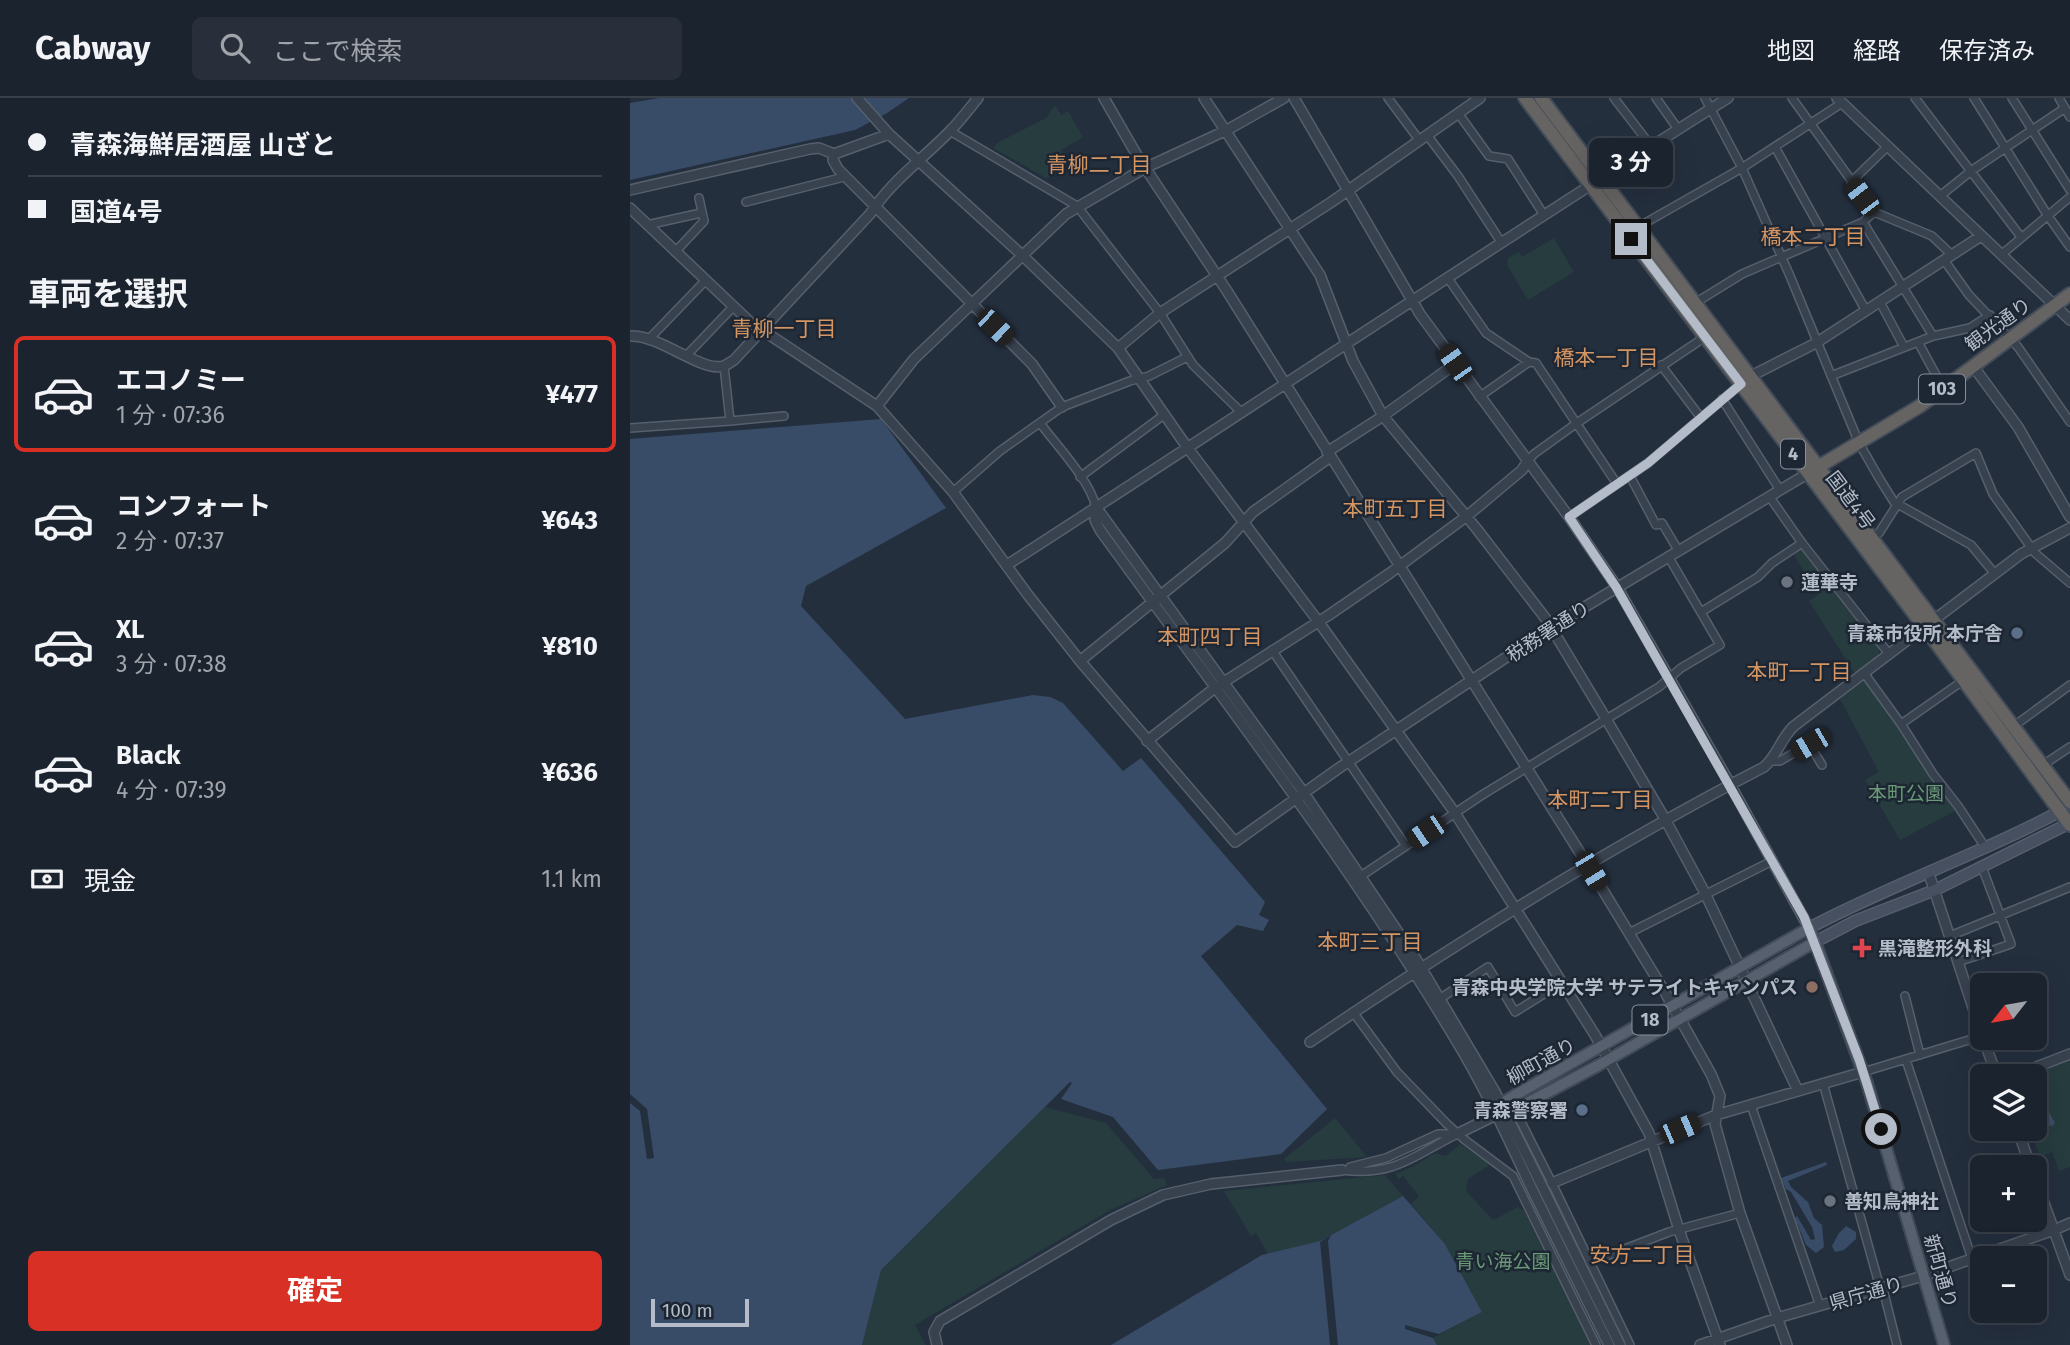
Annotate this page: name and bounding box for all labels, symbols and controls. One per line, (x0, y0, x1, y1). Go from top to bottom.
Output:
search box (192, 17, 682, 80)
text: Cabway (35, 28, 150, 68)
icon: search (216, 29, 254, 67)
text: ここで検索 (272, 36, 402, 67)
text: 地図 (1767, 37, 1815, 65)
text: 経路 (1853, 37, 1901, 65)
text: 保存済み (1939, 37, 2035, 65)
text: 青森海鮮居酒屋 山ざと (70, 130, 336, 161)
callout: 3 分 (1589, 138, 1673, 186)
text: 3 分 (1611, 148, 1651, 176)
district label: 青柳二丁目 (1047, 152, 1152, 178)
car (1841, 174, 1884, 220)
text: 国道4号 (70, 197, 163, 228)
route end (1615, 223, 1647, 255)
district label: 橋本二丁目 (1761, 224, 1866, 250)
text: 車両を選択 (28, 275, 188, 313)
street label: 観光通り (1961, 293, 2036, 356)
car (973, 305, 1018, 349)
district label: 青柳一丁目 (732, 316, 837, 342)
car (1435, 340, 1476, 386)
district label: 橋本一丁目 (1554, 345, 1659, 371)
icon: car (32, 363, 95, 426)
text: エコノミー (116, 365, 246, 396)
road number: 103 (1919, 374, 1965, 404)
text: ¥477 (545, 379, 598, 410)
text: 1 分 · 07:36 (116, 401, 225, 429)
road number: 4 (1781, 440, 1805, 468)
street label: 国道4号 (1821, 467, 1880, 534)
icon: car (32, 489, 95, 552)
text: コンフォート (116, 491, 271, 522)
district label: 本町五丁目 (1343, 496, 1448, 522)
text: ¥643 (542, 505, 598, 536)
text: 2 分 · 07:37 (116, 527, 224, 555)
place label: 蓮華寺 (1801, 571, 1858, 594)
marker: 蓮華寺 (1779, 574, 1795, 590)
street label: 税務署通り (1502, 596, 1594, 667)
text: XL (116, 614, 144, 645)
icon: car (32, 615, 95, 678)
place label: 青森市役所 本庁舎 (1846, 622, 2003, 645)
district label: 本町四丁目 (1158, 624, 1263, 650)
marker: 青森市役所 本庁舎 (2009, 625, 2025, 641)
text: ¥810 (542, 631, 598, 662)
text: 3 分 · 07:38 (116, 650, 227, 678)
district label: 本町一丁目 (1747, 659, 1852, 685)
car (1787, 724, 1834, 764)
text: Black (116, 740, 181, 771)
icon: car (32, 741, 95, 804)
text: ¥636 (541, 757, 598, 788)
text: 4 分 · 07:39 (116, 776, 227, 804)
park label: 本町公園 (1868, 782, 1944, 805)
district label: 本町二丁目 (1548, 787, 1653, 813)
car (1403, 812, 1450, 852)
car (1572, 848, 1611, 894)
icon: cash (28, 860, 66, 898)
text: 1.1 km (541, 865, 602, 893)
text: 現金 (84, 866, 136, 897)
district label: 本町三丁目 (1318, 929, 1423, 955)
place label: 黒滝整形外科 (1878, 937, 1992, 960)
marker: 黒滝整形外科 (1852, 938, 1872, 958)
north arrow (1970, 973, 2048, 1050)
map controls (1970, 973, 2047, 1323)
place label: 青森中央学院大学 サテライトキャンパス (1451, 976, 1798, 999)
marker: 青森中央学院大学 サテライトキャンパス (1804, 979, 1820, 995)
road number: 18 (1632, 1006, 1668, 1035)
street label: 柳町通り (1502, 1033, 1580, 1090)
button: layers (1970, 1064, 2047, 1141)
place label: 青森警察署 (1473, 1099, 1568, 1122)
marker: 青森警察署 (1574, 1102, 1590, 1118)
car (1657, 1111, 1704, 1147)
route start (1865, 1113, 1897, 1145)
button: + (1970, 1155, 2047, 1232)
place label: 善知鳥神社 (1844, 1190, 1939, 1213)
marker: 善知鳥神社 (1822, 1193, 1838, 1209)
street label: 新町通り (1919, 1231, 1962, 1311)
district label: 安方二丁目 (1590, 1242, 1695, 1268)
button: − (1970, 1246, 2047, 1323)
park label: 青い海公園 (1455, 1250, 1551, 1273)
button: 確定 (28, 1251, 602, 1331)
street label: 県庁通り (1826, 1272, 1906, 1315)
scale bar (651, 1296, 749, 1328)
text: 100 m (662, 1299, 713, 1322)

